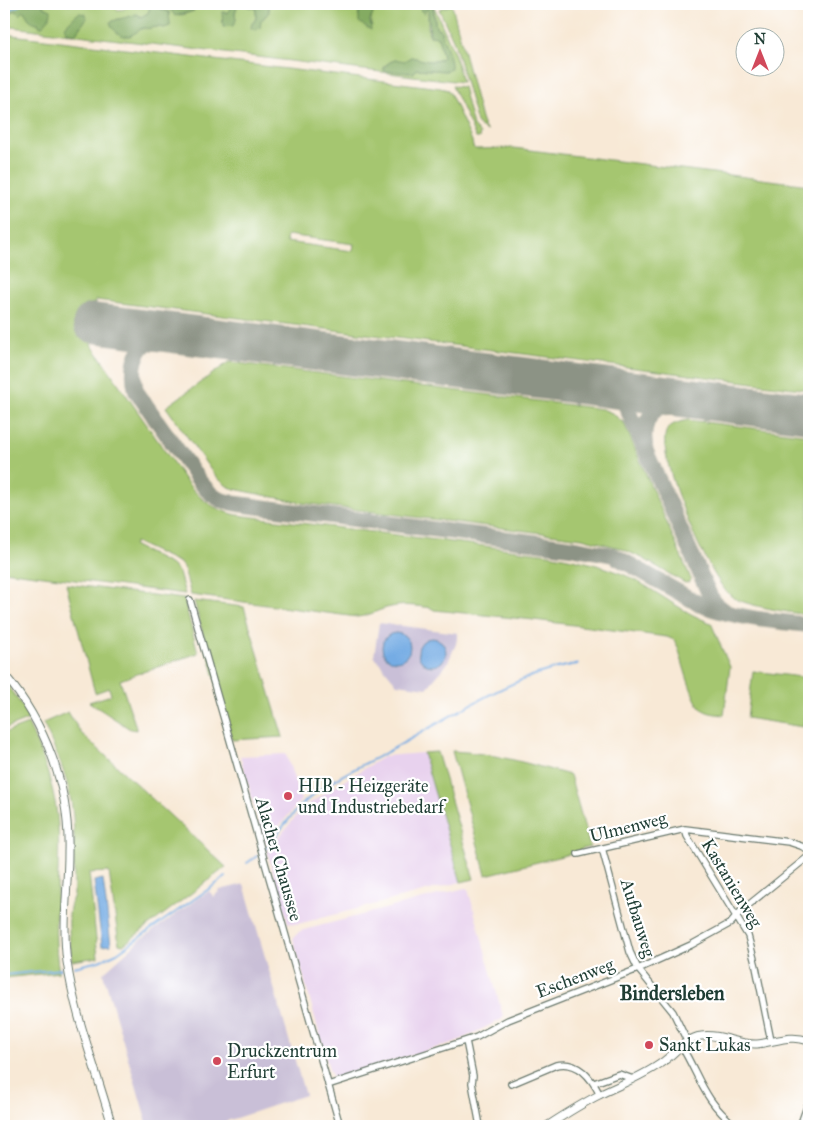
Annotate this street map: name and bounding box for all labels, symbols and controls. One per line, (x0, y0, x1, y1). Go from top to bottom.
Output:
north arrow (736, 28, 786, 78)
text: N (754, 31, 766, 48)
place label: HIB - Heizgeräte und Industriebedarf (298, 775, 447, 818)
marker: HIB - Heizgeräte und Industriebedarf (282, 790, 294, 802)
street label: Alacher Chaussee (251, 794, 307, 923)
street label: Ulmenweg (587, 807, 670, 848)
street label: Kastanienweg (696, 834, 768, 933)
street label: Aufbauweg (614, 875, 661, 961)
street label: Eschenweg (533, 953, 618, 1004)
district label: Bindersleben (619, 981, 725, 1005)
place label: Sankt Lukas (659, 1034, 751, 1056)
marker: Sankt Lukas (643, 1039, 655, 1051)
place label: Druckzentrum Erfurt (227, 1040, 337, 1083)
marker: Druckzentrum Erfurt (211, 1055, 223, 1067)

